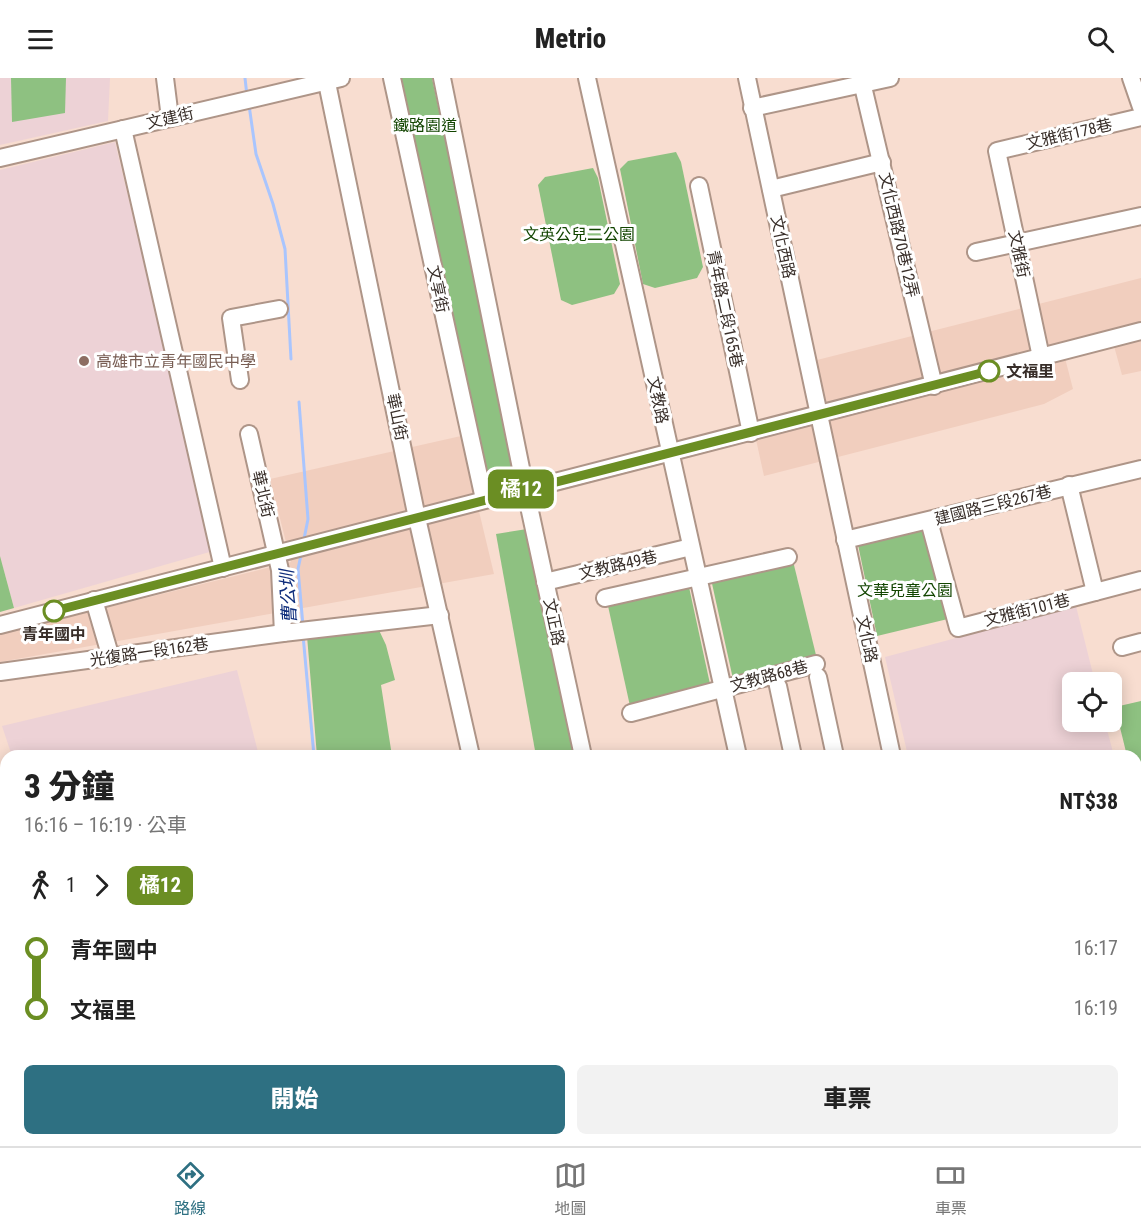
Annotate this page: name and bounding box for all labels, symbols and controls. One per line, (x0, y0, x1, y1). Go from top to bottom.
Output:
icon: menu (24, 23, 57, 56)
text: Metrio (535, 23, 606, 55)
icon: search (1084, 23, 1117, 56)
street label: 文建街 (144, 103, 196, 133)
street label: 文雅街178巷 (1024, 115, 1114, 153)
park label: 鐵路園道 (393, 116, 457, 135)
street label: 文化西路70巷12弄 (875, 171, 923, 299)
street label: 文化西路 (767, 214, 799, 280)
park label: 文英公兒二公園 (523, 225, 635, 244)
street label: 文雅街 (1005, 229, 1033, 279)
street label: 青年路二段165巷 (703, 248, 747, 370)
street label: 文享街 (424, 264, 452, 314)
place label: 高雄市立青年國民中學 (96, 352, 256, 371)
marker: 高雄市立青年國民中學 (77, 354, 91, 368)
marker: 文福里 (978, 360, 1000, 382)
place label: 文福里 (1006, 362, 1054, 381)
street label: 文教路 (644, 375, 672, 425)
street label: 華山街 (383, 392, 411, 442)
street label: 華北街 (248, 468, 278, 520)
line badge: 橘12 (486, 470, 556, 508)
text: 橘12 (500, 477, 542, 501)
street label: 建國路三段267巷 (933, 481, 1053, 529)
street label: 文教路49巷 (577, 547, 659, 583)
water label: 曹公圳 (276, 566, 300, 625)
park label: 文華兒童公園 (857, 581, 953, 600)
street label: 文雅街101巷 (982, 590, 1072, 630)
street label: 文正路 (540, 597, 568, 647)
marker: 青年國中 (43, 600, 65, 622)
street label: 文化路 (853, 614, 881, 664)
place label: 青年國中 (22, 625, 86, 644)
street label: 光復路一段162巷 (88, 634, 210, 670)
street label: 文教路68巷 (728, 656, 810, 696)
map controls (1062, 672, 1122, 732)
button: locate (1062, 672, 1122, 732)
text: 3 分鐘 (24, 767, 114, 806)
text: NT$38 (1060, 789, 1118, 814)
text: 16:16 – 16:19 · 公車 (24, 813, 187, 837)
icon: walk (24, 869, 57, 902)
icon: forward (85, 869, 118, 902)
text: 1 (66, 873, 76, 897)
text: 橘12 (139, 873, 181, 897)
text: 16:17 (1074, 936, 1118, 960)
text: 青年國中 (70, 938, 158, 963)
text: 16:19 (1074, 996, 1118, 1020)
text: 文福里 (70, 998, 136, 1023)
button: 開始 (24, 1065, 565, 1134)
button: 車票 (577, 1065, 1118, 1134)
tab: 路線 (174, 1159, 207, 1219)
tab: 地圖 (554, 1159, 587, 1219)
tab: 車票 (934, 1159, 967, 1219)

